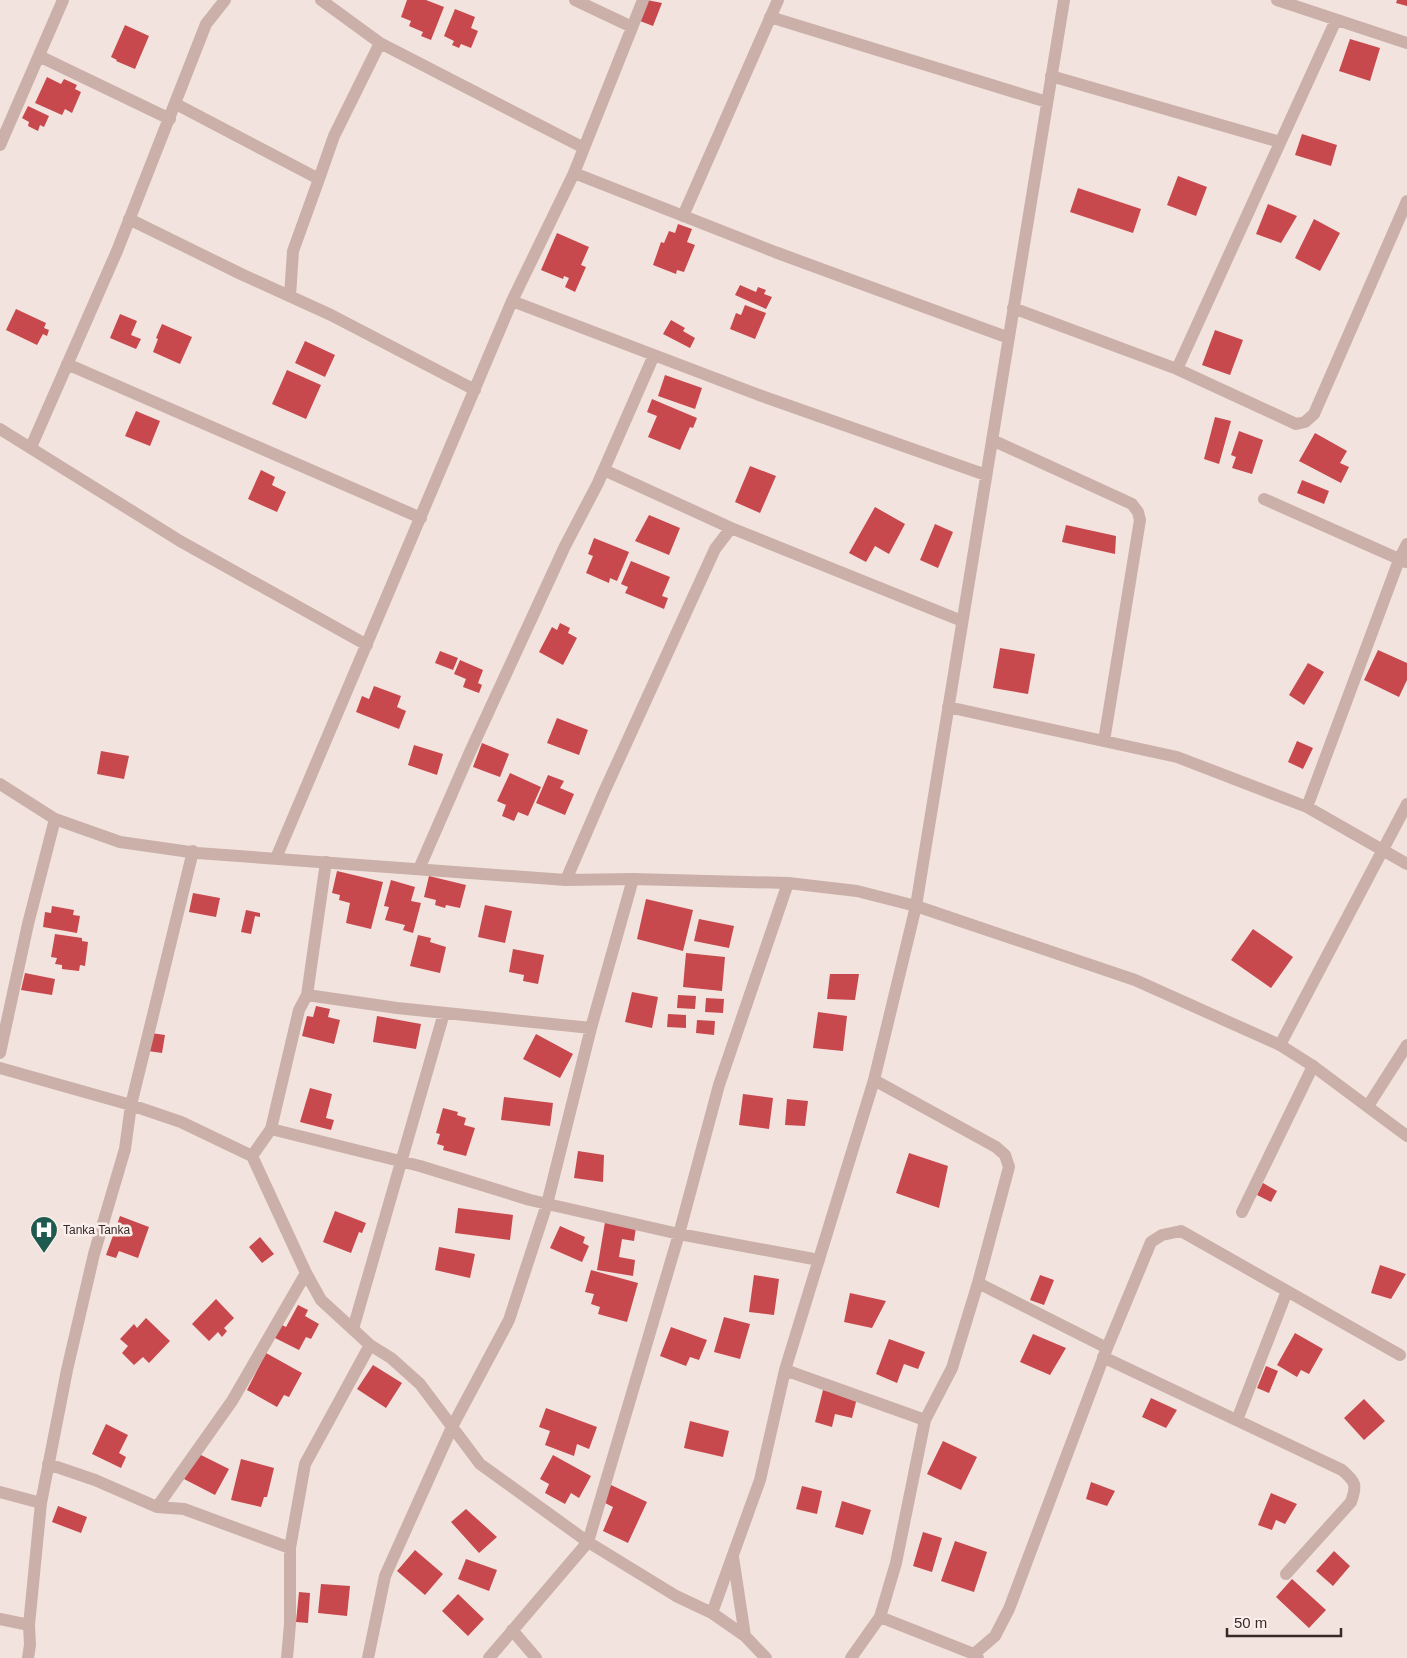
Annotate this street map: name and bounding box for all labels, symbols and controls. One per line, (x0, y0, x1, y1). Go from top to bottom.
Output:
hospital icon: Tanka Tanka (29, 1215, 59, 1254)
place label: Tanka Tanka (63, 1223, 130, 1237)
scale bar (1227, 1606, 1341, 1638)
text: 50 m (1234, 1614, 1267, 1631)

